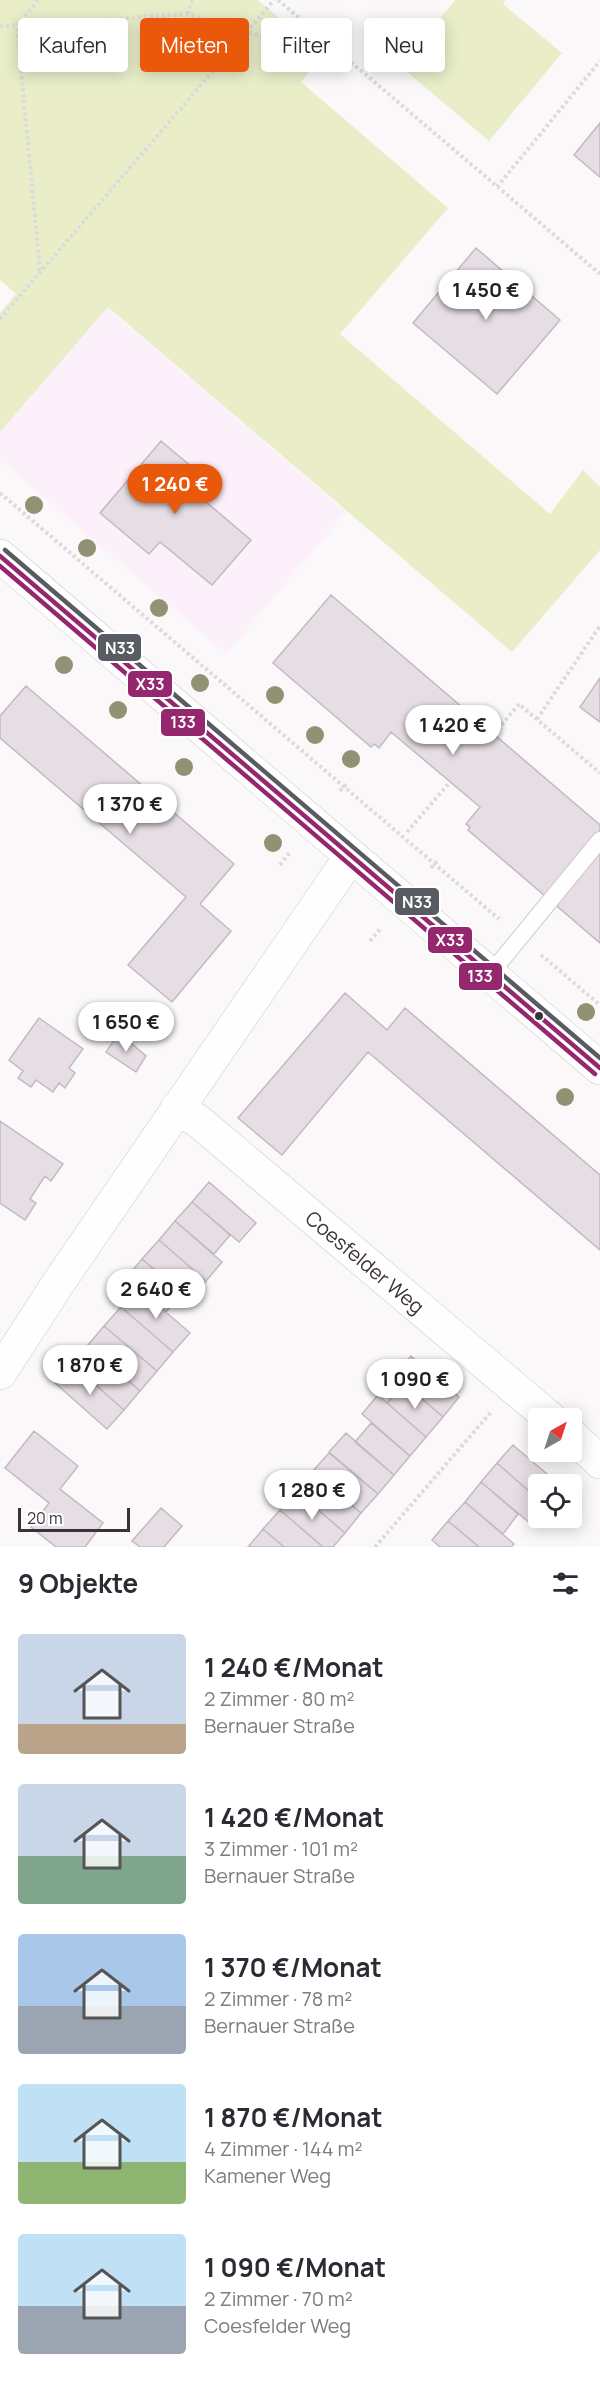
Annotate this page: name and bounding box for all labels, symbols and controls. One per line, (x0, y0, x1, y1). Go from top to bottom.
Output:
chip: Kaufen (18, 18, 128, 72)
chip: Mieten (140, 18, 249, 72)
chip: Filter (261, 18, 352, 72)
chip: Neu (364, 18, 445, 72)
pin: 1 450 € (431, 270, 541, 321)
text: 1 450 € (452, 276, 520, 303)
pin: 1 240 € (120, 464, 230, 515)
text: 1 240 € (141, 470, 209, 497)
line badge: N33 (97, 633, 142, 662)
text: N33 (105, 637, 135, 659)
line badge: X33 (127, 670, 173, 698)
text: X33 (135, 673, 165, 695)
pin: 1 420 € (398, 705, 508, 756)
line badge: 133 (160, 708, 206, 737)
text: 133 (170, 711, 196, 733)
text: 1 420 € (419, 711, 487, 738)
pin: 1 370 € (75, 784, 185, 835)
text: 1 370 € (97, 790, 163, 817)
line badge: N33 (394, 887, 440, 916)
text: N33 (402, 891, 432, 913)
line badge: X33 (427, 926, 473, 954)
text: X33 (435, 929, 465, 951)
line badge: 133 (458, 962, 503, 991)
text: 133 (467, 965, 493, 987)
pin: 1 650 € (71, 1002, 181, 1053)
text: 1 650 € (92, 1008, 160, 1035)
unlabelled marker (533, 1010, 545, 1022)
street label: Coesfelder Weg (300, 1204, 430, 1320)
pin: 2 640 € (101, 1269, 211, 1320)
text: 2 640 € (120, 1275, 192, 1302)
pin: 1 870 € (35, 1345, 145, 1396)
text: 1 870 € (57, 1351, 123, 1378)
pin: 1 090 € (360, 1359, 470, 1410)
text: 1 090 € (380, 1365, 450, 1392)
north arrow (528, 1408, 582, 1462)
map controls (528, 1408, 582, 1528)
pin: 1 280 € (257, 1470, 367, 1521)
button: locate (528, 1474, 582, 1528)
text: 1 280 € (278, 1476, 346, 1503)
scale bar (18, 1505, 130, 1532)
text: 20 m (27, 1507, 63, 1529)
text: 9 Objekte (18, 1565, 138, 1601)
icon: filters (549, 1567, 582, 1600)
text: 1 240 €/Monat (204, 1649, 383, 1685)
icon: home (66, 1658, 138, 1730)
text: 2 Zimmer · 80 m² (204, 1685, 354, 1712)
text: Bernauer Straße (204, 1712, 355, 1739)
text: 1 420 €/Monat (204, 1799, 384, 1835)
icon: home (66, 1808, 138, 1880)
text: 3 Zimmer · 101 m² (204, 1835, 358, 1862)
text: Bernauer Straße (204, 1862, 355, 1889)
text: 1 370 €/Monat (204, 1949, 382, 1985)
icon: home (66, 1958, 138, 2030)
text: 2 Zimmer · 78 m² (204, 1985, 352, 2012)
text: Bernauer Straße (204, 2012, 355, 2039)
text: 1 870 €/Monat (204, 2099, 383, 2135)
icon: home (66, 2108, 138, 2180)
text: 4 Zimmer · 144 m² (204, 2135, 363, 2162)
text: Kamener Weg (204, 2162, 331, 2189)
text: 1 090 €/Monat (204, 2249, 386, 2285)
icon: home (66, 2258, 138, 2330)
text: 2 Zimmer · 70 m² (204, 2285, 353, 2312)
text: Coesfelder Weg (204, 2312, 351, 2339)

